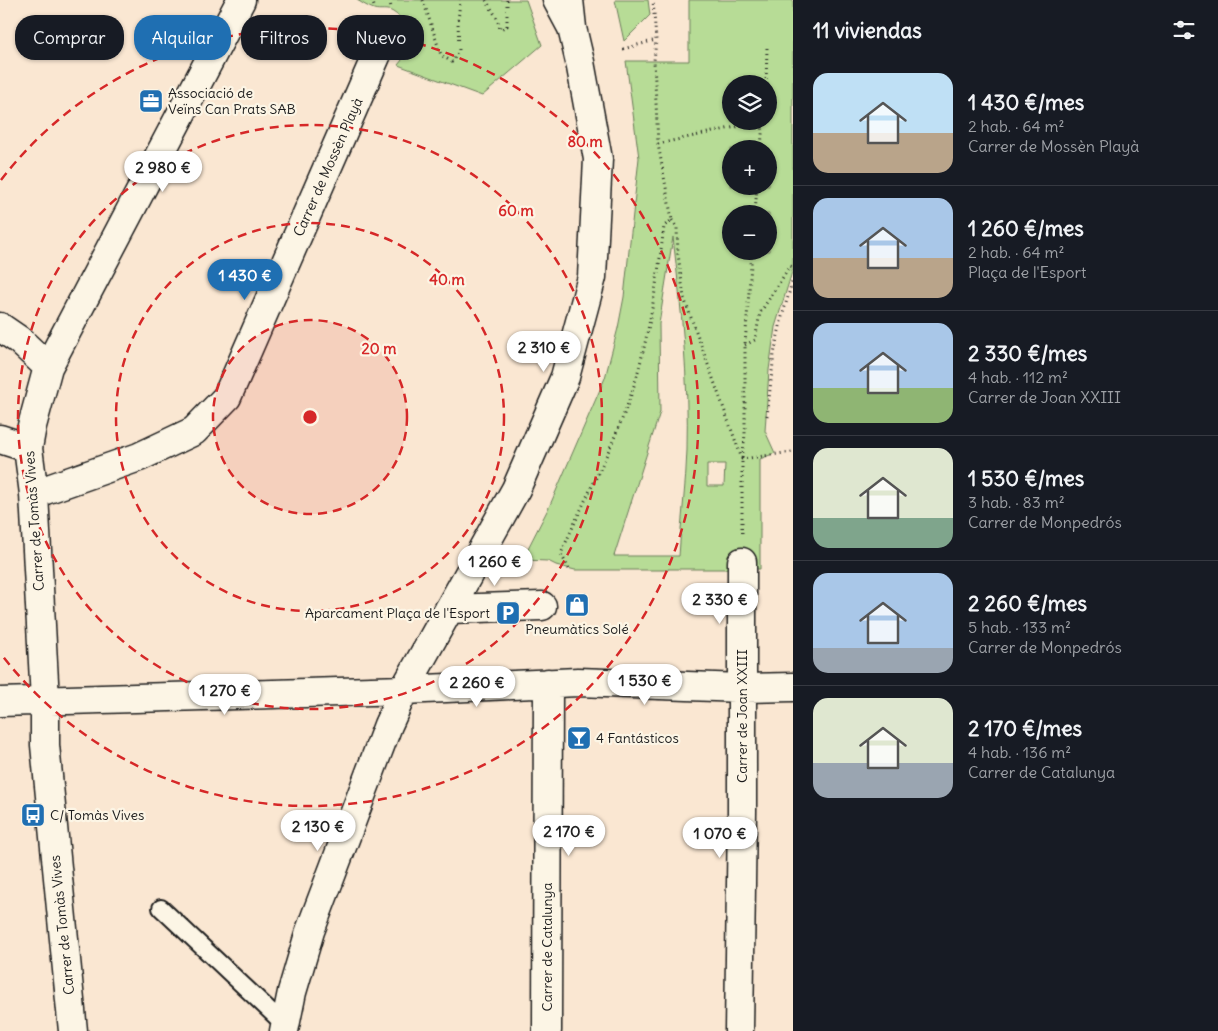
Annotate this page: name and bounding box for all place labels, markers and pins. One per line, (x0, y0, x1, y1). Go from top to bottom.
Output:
place label: Associació de Veïns Can Prats SAB (168, 84, 296, 118)
office icon: Associació de Veïns Can Prats SAB (138, 88, 164, 114)
pin: 2 980 € (117, 150, 209, 193)
pin: 1 430 € (199, 258, 291, 301)
pin: 2 310 € (498, 330, 590, 373)
centre of rings (301, 408, 319, 426)
pin: 1 260 € (449, 544, 541, 587)
pin: 2 330 € (674, 582, 766, 625)
shop icon: Pneumàtics Solé (564, 592, 590, 618)
parking icon: Aparcament Plaça de l'Esport (495, 600, 521, 626)
place label: Aparcament Plaça de l'Esport (305, 604, 490, 622)
place label: Pneumàtics Solé (525, 620, 629, 638)
pin: 1 530 € (599, 664, 691, 706)
pin: 2 260 € (431, 666, 523, 708)
pin: 1 270 € (179, 674, 271, 716)
bar icon: 4 Fantásticos (566, 725, 592, 751)
place label: 4 Fantásticos (596, 729, 679, 747)
bus stop icon: C/ Tomàs Vives (20, 802, 46, 828)
place label: C/ Tomàs Vives (50, 806, 144, 824)
pin: 2 130 € (272, 810, 364, 852)
pin: 2 170 € (523, 814, 615, 857)
pin: 1 070 € (674, 816, 766, 859)

